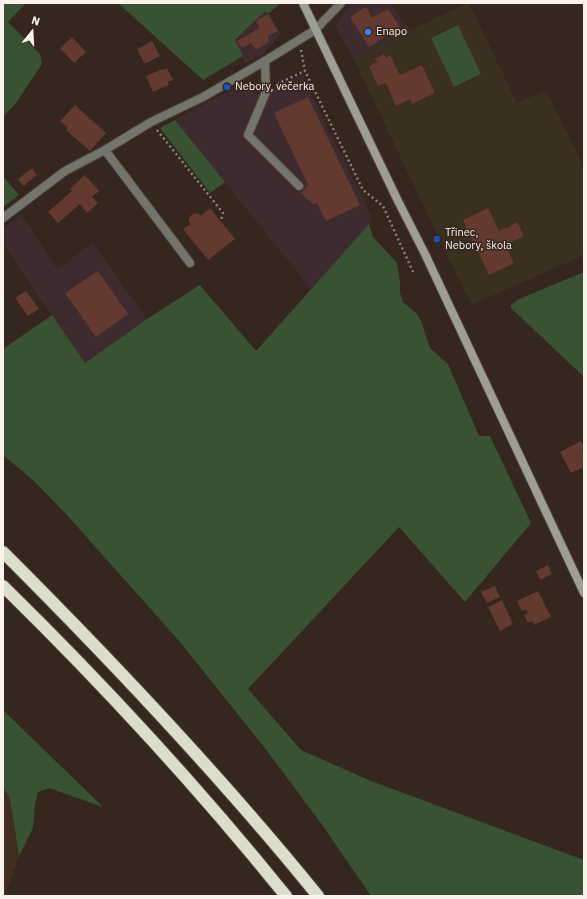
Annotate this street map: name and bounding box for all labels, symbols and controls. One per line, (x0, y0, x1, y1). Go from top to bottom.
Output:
north arrow (12, 12, 52, 52)
text: N (30, 13, 42, 28)
place label: Enapo (376, 25, 407, 39)
marker: Enapo (363, 27, 373, 37)
place label: Nebory, večerka (235, 80, 314, 94)
marker: Nebory, večerka (222, 82, 232, 92)
place label: Třinec, Nebory, škola (445, 226, 512, 252)
marker: Třinec, Nebory, škola (432, 234, 442, 244)

